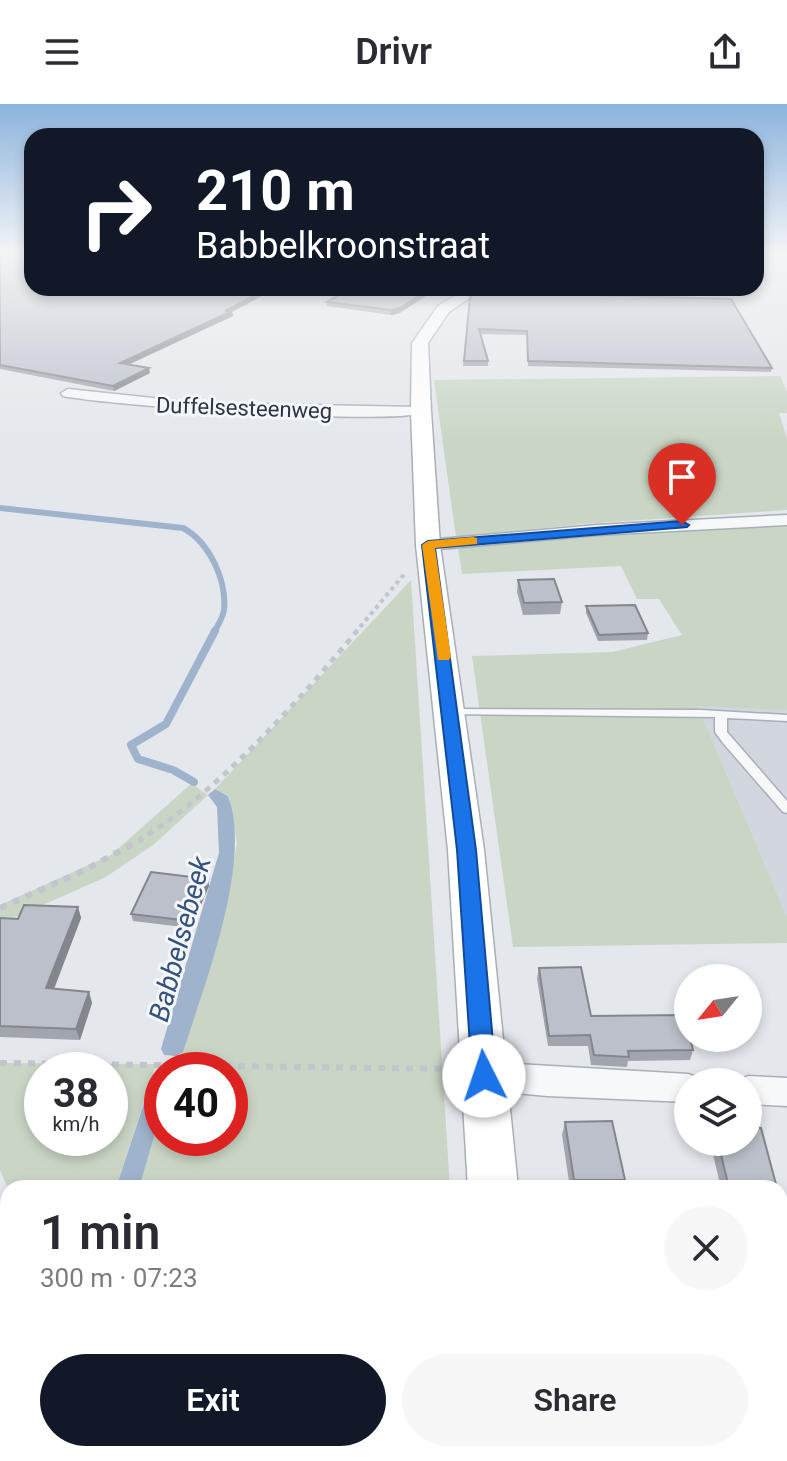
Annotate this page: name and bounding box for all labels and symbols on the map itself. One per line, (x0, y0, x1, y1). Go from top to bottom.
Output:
street label: Duffelsesteenweg (156, 392, 332, 424)
pin (648, 443, 716, 525)
water label: Babbelsebeek (142, 852, 218, 1025)
north arrow (674, 964, 762, 1052)
position arrow (442, 1034, 526, 1118)
speed limit sign: 40 (144, 1052, 248, 1156)

